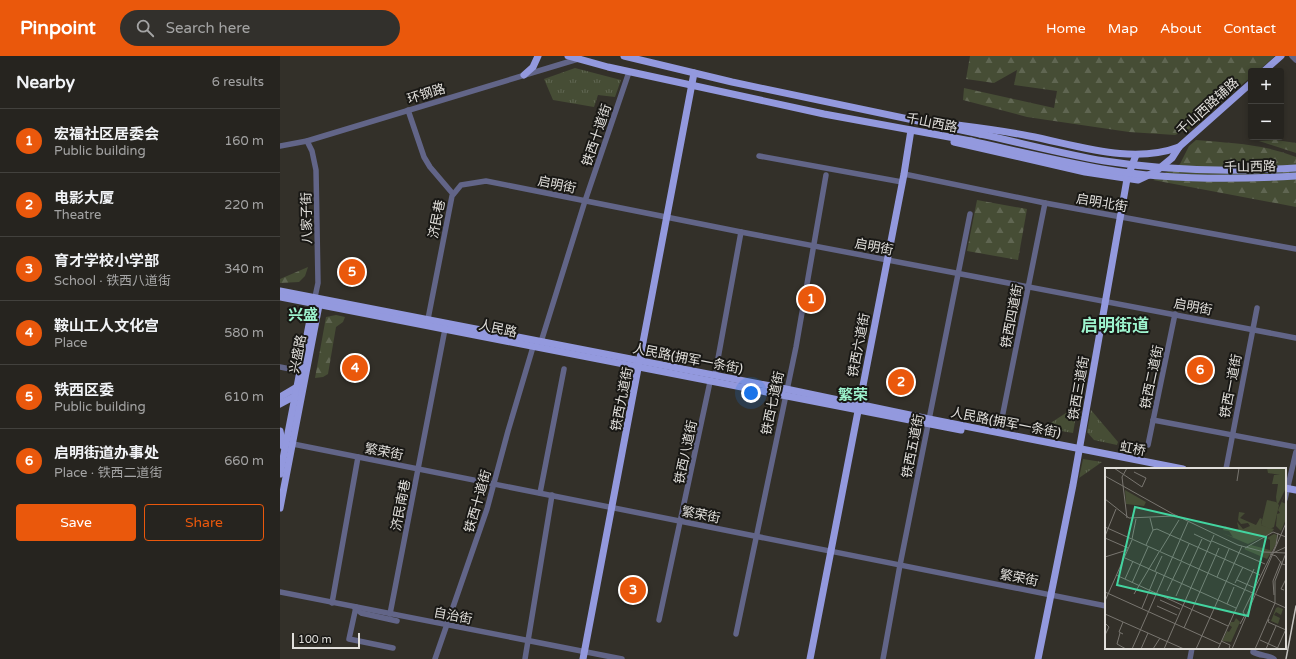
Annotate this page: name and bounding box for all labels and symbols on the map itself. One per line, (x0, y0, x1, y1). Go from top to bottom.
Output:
street label: 千山西路辅路 (1173, 75, 1242, 139)
street label: 环钢路 (405, 81, 447, 107)
street label: 铁西十道街 (579, 102, 615, 169)
street label: 千山西路 (905, 110, 959, 136)
street label: 千山西路 (1224, 159, 1276, 175)
street label: 启明街 (536, 173, 578, 197)
street label: 启明北街 (1075, 191, 1129, 215)
street label: 八家子街 (299, 192, 315, 244)
street label: 济民巷 (425, 199, 449, 240)
street label: 启明街 (853, 235, 894, 259)
pin: 5 (339, 257, 365, 287)
street label: 铁西四道街 (998, 283, 1026, 350)
pin: 1 (798, 284, 824, 314)
street label: 启明街 (1172, 295, 1213, 319)
district label: 兴盛 (288, 306, 318, 324)
street label: 铁西六道街 (845, 312, 873, 379)
district label: 启明街道 (1081, 315, 1149, 336)
street label: 人民路 (477, 317, 519, 341)
street label: 兴盛路 (286, 334, 310, 375)
street label: 人民路(拥军一条街) (631, 340, 744, 378)
street label: 铁西二道街 (1137, 344, 1167, 411)
pin: 4 (342, 353, 368, 383)
street label: 铁西一道街 (1217, 353, 1245, 420)
street label: 铁西三道街 (1065, 355, 1093, 422)
pin: 6 (1187, 355, 1213, 385)
street label: 铁西九道街 (608, 366, 636, 433)
pin: 2 (888, 367, 914, 397)
street label: 铁西七道街 (758, 370, 788, 437)
your location (741, 383, 761, 403)
district label: 繁荣 (838, 386, 868, 404)
street label: 人民路(拥军一条街) (949, 404, 1062, 442)
street label: 铁西五道街 (899, 413, 927, 480)
street label: 铁西八道街 (671, 419, 701, 486)
street label: 虹桥 (1119, 439, 1147, 459)
street label: 繁荣街 (363, 440, 404, 464)
street label: 铁西十道街 (461, 468, 495, 535)
inset map (1105, 468, 1286, 649)
street label: 济民南巷 (388, 478, 414, 532)
street label: 繁荣街 (680, 503, 721, 527)
street label: 繁荣街 (998, 566, 1039, 590)
pin: 3 (620, 575, 646, 605)
street label: 自治街 (432, 604, 473, 628)
scale bar (292, 631, 360, 650)

